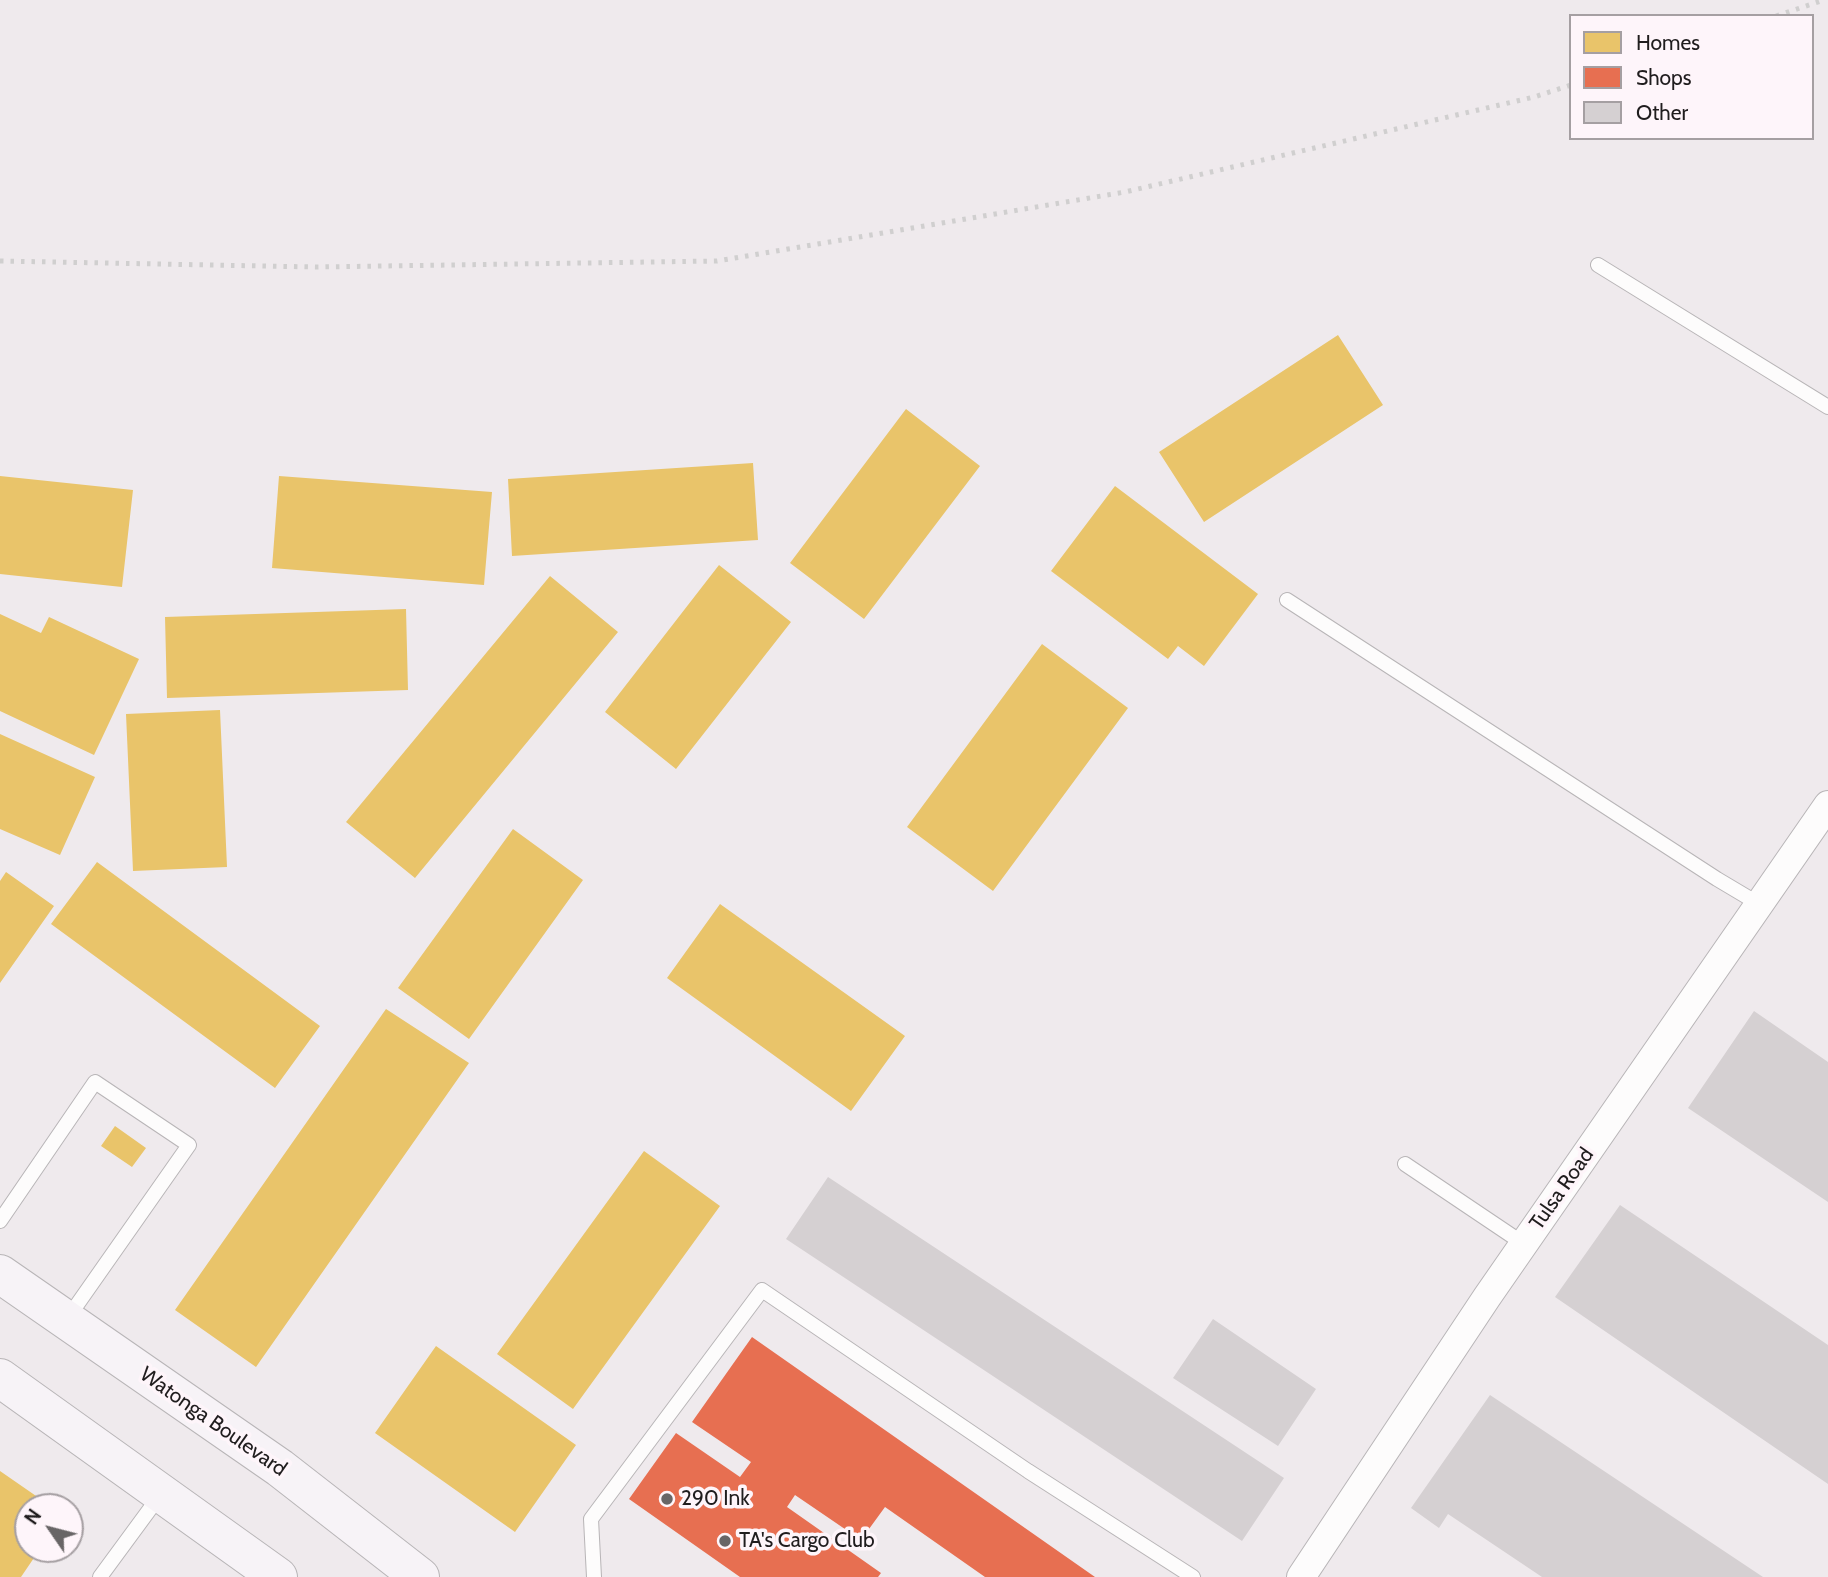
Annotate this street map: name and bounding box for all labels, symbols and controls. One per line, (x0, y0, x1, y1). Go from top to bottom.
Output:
legend (1569, 14, 1814, 140)
text: Homes (1636, 30, 1700, 55)
text: Shops (1636, 65, 1691, 90)
text: Other (1636, 100, 1688, 125)
street label: Tulsa Road (1525, 1143, 1599, 1235)
street label: Watonga Boulevard (135, 1362, 291, 1482)
place label: 290 Ink (681, 1486, 750, 1512)
marker: 290 Ink (659, 1491, 675, 1507)
north arrow (14, 1493, 84, 1563)
text: N (20, 1505, 46, 1529)
place label: TA's Cargo Club (739, 1528, 875, 1554)
marker: TA's Cargo Club (717, 1533, 733, 1549)

